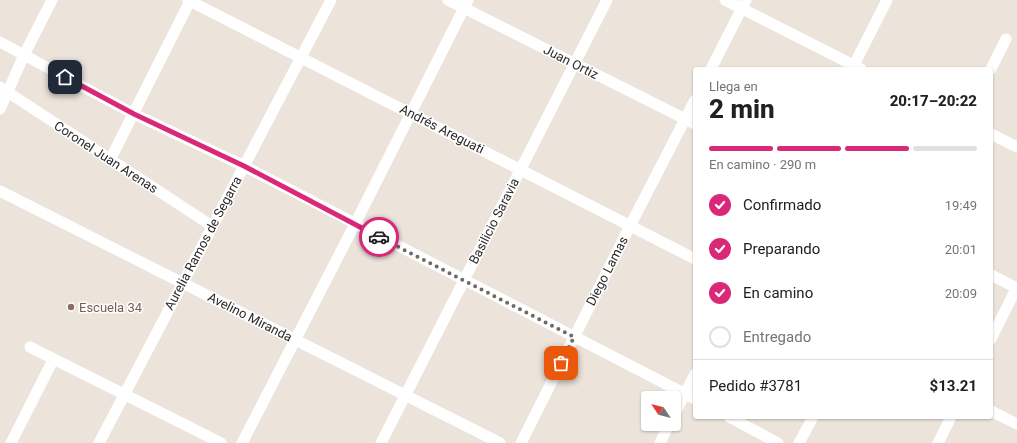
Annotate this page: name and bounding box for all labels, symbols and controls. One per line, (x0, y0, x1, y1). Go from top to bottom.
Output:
street label: Juan Ortiz (541, 42, 601, 82)
pin (48, 60, 82, 94)
icon: home (54, 66, 76, 88)
text: Llega en (709, 79, 758, 94)
text: 20:17–20:22 (890, 92, 977, 110)
text: 2 min (709, 94, 775, 124)
street label: Andrés Areguati (397, 101, 487, 157)
street label: Coronel Juan Arenas (51, 118, 161, 196)
text: En camino · 290 m (709, 157, 816, 172)
street label: Aurelia Ramos de Segarra (161, 174, 245, 312)
street label: Basilicio Saravia (466, 176, 522, 266)
icon: check (709, 194, 731, 216)
text: Confirmado (743, 196, 821, 214)
text: 19:49 (945, 198, 977, 213)
courier (359, 217, 399, 257)
icon: car (368, 226, 390, 248)
street label: Diego Lamas (583, 234, 631, 308)
icon: check (709, 238, 731, 260)
text: Preparando (743, 240, 820, 258)
text: 20:01 (945, 242, 977, 257)
icon: check (709, 282, 731, 304)
text: En camino (743, 284, 813, 302)
text: 20:09 (945, 286, 977, 301)
street label: Avelino Miranda (205, 289, 295, 345)
place label: Escuela 34 (79, 300, 143, 315)
marker: Escuela 34 (66, 302, 76, 312)
text: Entregado (743, 328, 811, 346)
pin (544, 346, 578, 380)
icon: bag (550, 352, 572, 374)
text: Pedido #3781 (709, 377, 802, 395)
text: $13.21 (930, 377, 977, 395)
north arrow (641, 391, 681, 431)
map controls (641, 391, 681, 431)

